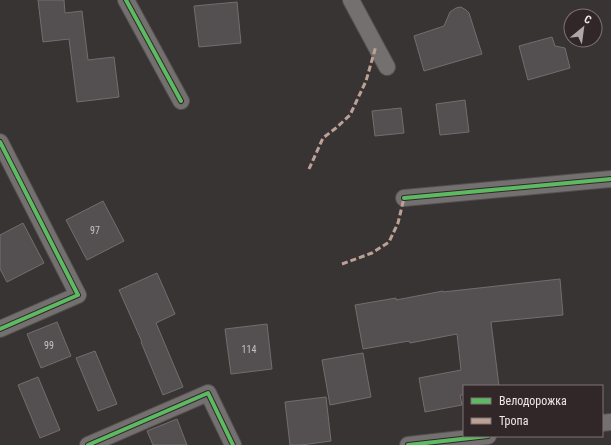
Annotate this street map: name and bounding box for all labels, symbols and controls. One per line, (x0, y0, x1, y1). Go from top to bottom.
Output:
north arrow (563, 8, 603, 48)
text: С (582, 12, 594, 27)
house number: 97 (90, 225, 100, 236)
house number: 99 (44, 340, 54, 351)
house number: 114 (242, 344, 256, 355)
legend (463, 385, 603, 437)
text: Велодорожка (499, 394, 567, 408)
text: Тропа (499, 414, 529, 428)

